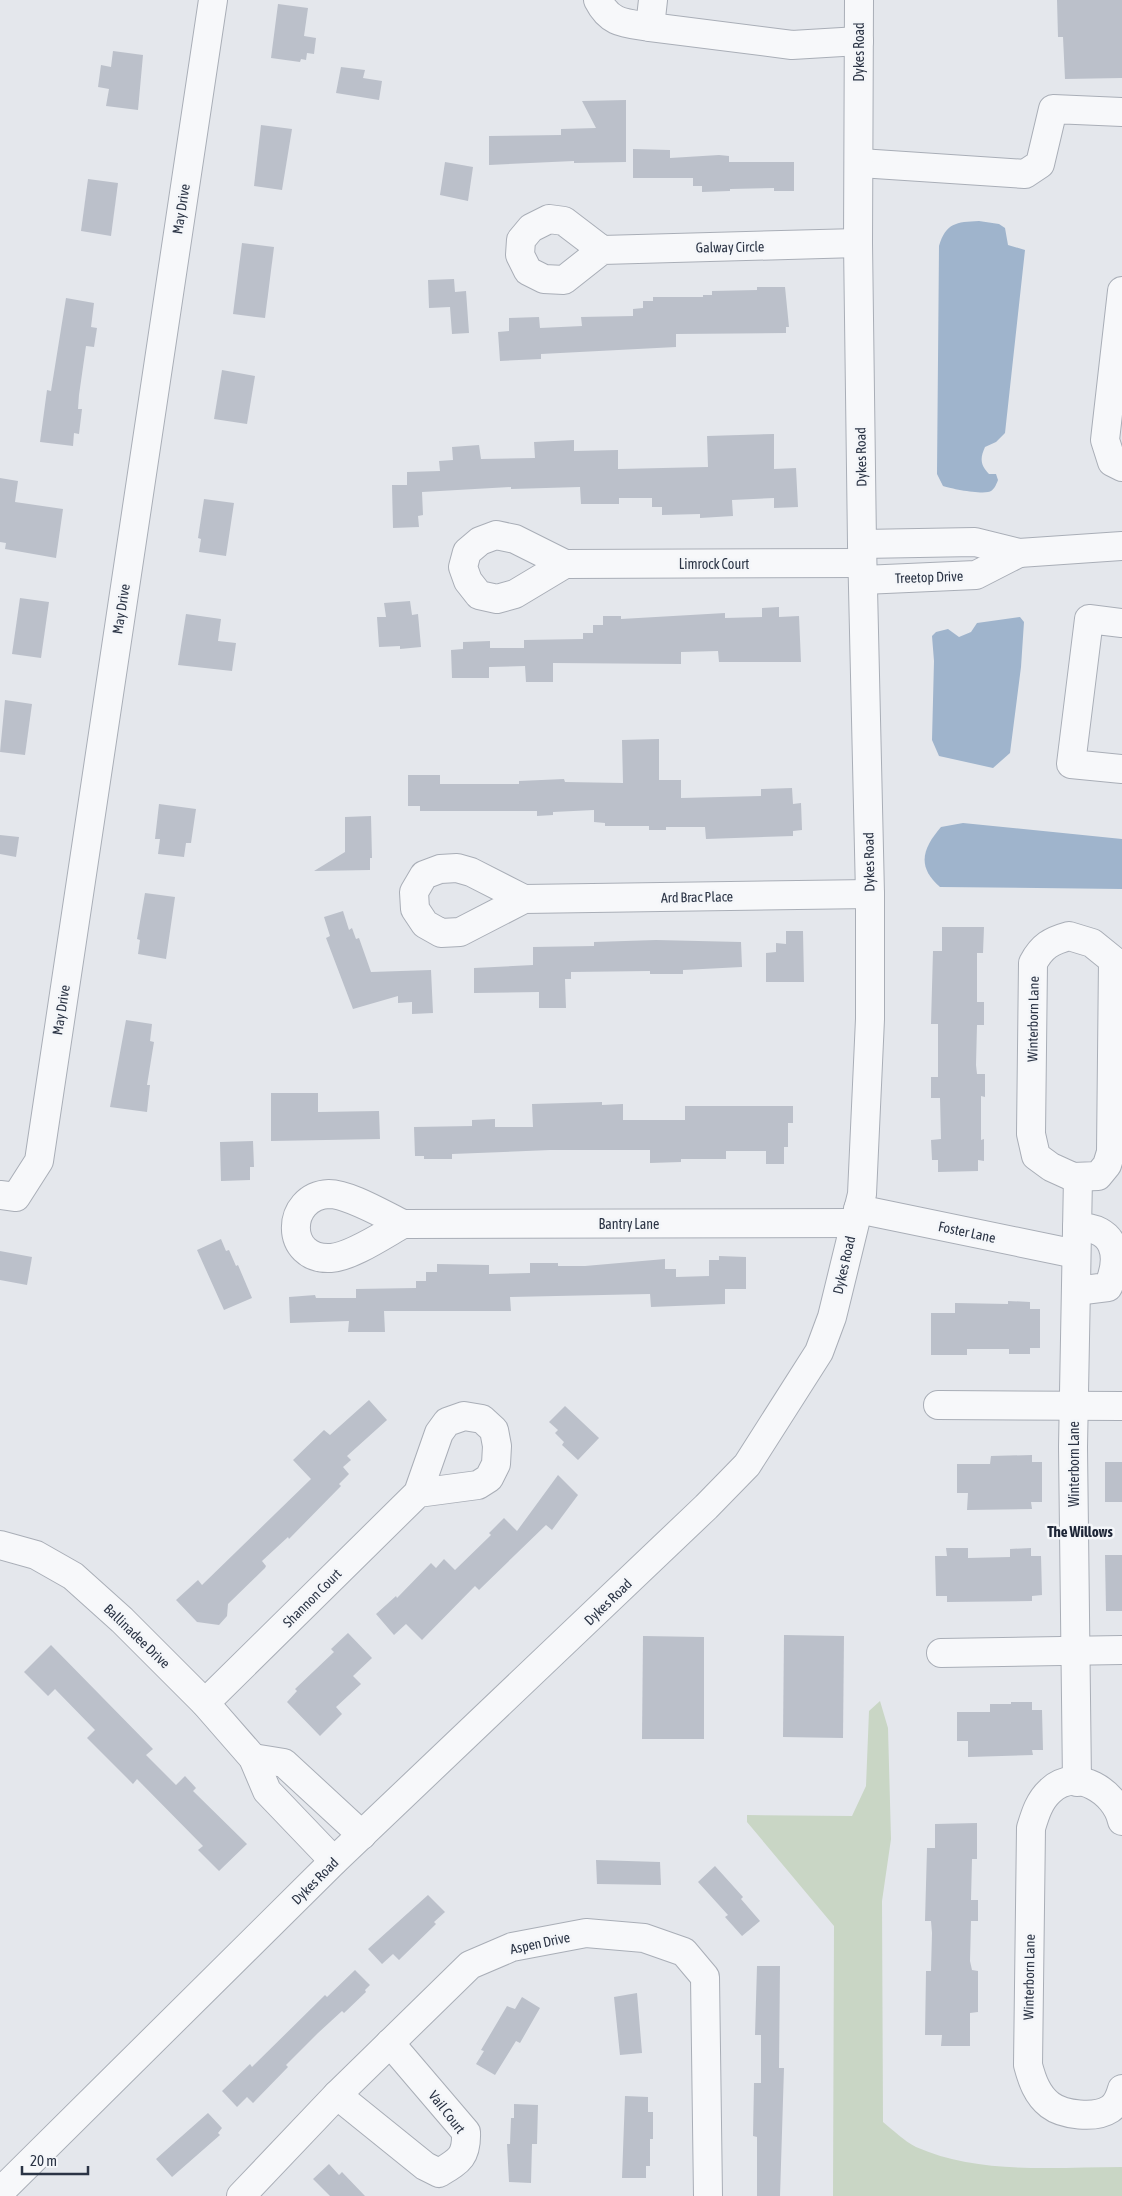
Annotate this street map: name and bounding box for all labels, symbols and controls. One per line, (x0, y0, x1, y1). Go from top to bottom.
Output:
street label: Dykes Road (851, 22, 867, 82)
street label: May Drive (169, 183, 193, 235)
street label: Galway Circle (696, 238, 764, 256)
street label: Dykes Road (852, 427, 870, 487)
street label: Limrock Court (679, 556, 749, 572)
street label: Treetop Drive (895, 568, 963, 586)
street label: May Drive (109, 583, 133, 635)
street label: Dykes Road (860, 832, 878, 892)
street label: Ard Brac Place (661, 888, 733, 906)
street label: Winterborn Lane (1024, 976, 1042, 1062)
street label: May Drive (49, 984, 73, 1036)
street label: Bantry Lane (599, 1216, 659, 1232)
street label: Foster Lane (937, 1218, 997, 1246)
street label: Dykes Road (830, 1234, 858, 1296)
street label: Winterborn Lane (1066, 1421, 1082, 1507)
district label: The Willows (1047, 1523, 1114, 1540)
street label: Shannon Court (280, 1566, 344, 1630)
street label: Dykes Road (581, 1576, 635, 1628)
street label: Ballinadee Drive (101, 1601, 173, 1671)
street label: Dykes Road (288, 1854, 342, 1908)
street label: Aspen Drive (509, 1929, 571, 1957)
street label: Winterborn Lane (1020, 1934, 1038, 2020)
street label: Vail Court (425, 2088, 469, 2136)
scale bar (22, 2144, 89, 2176)
text: 20 m (30, 2152, 57, 2169)

